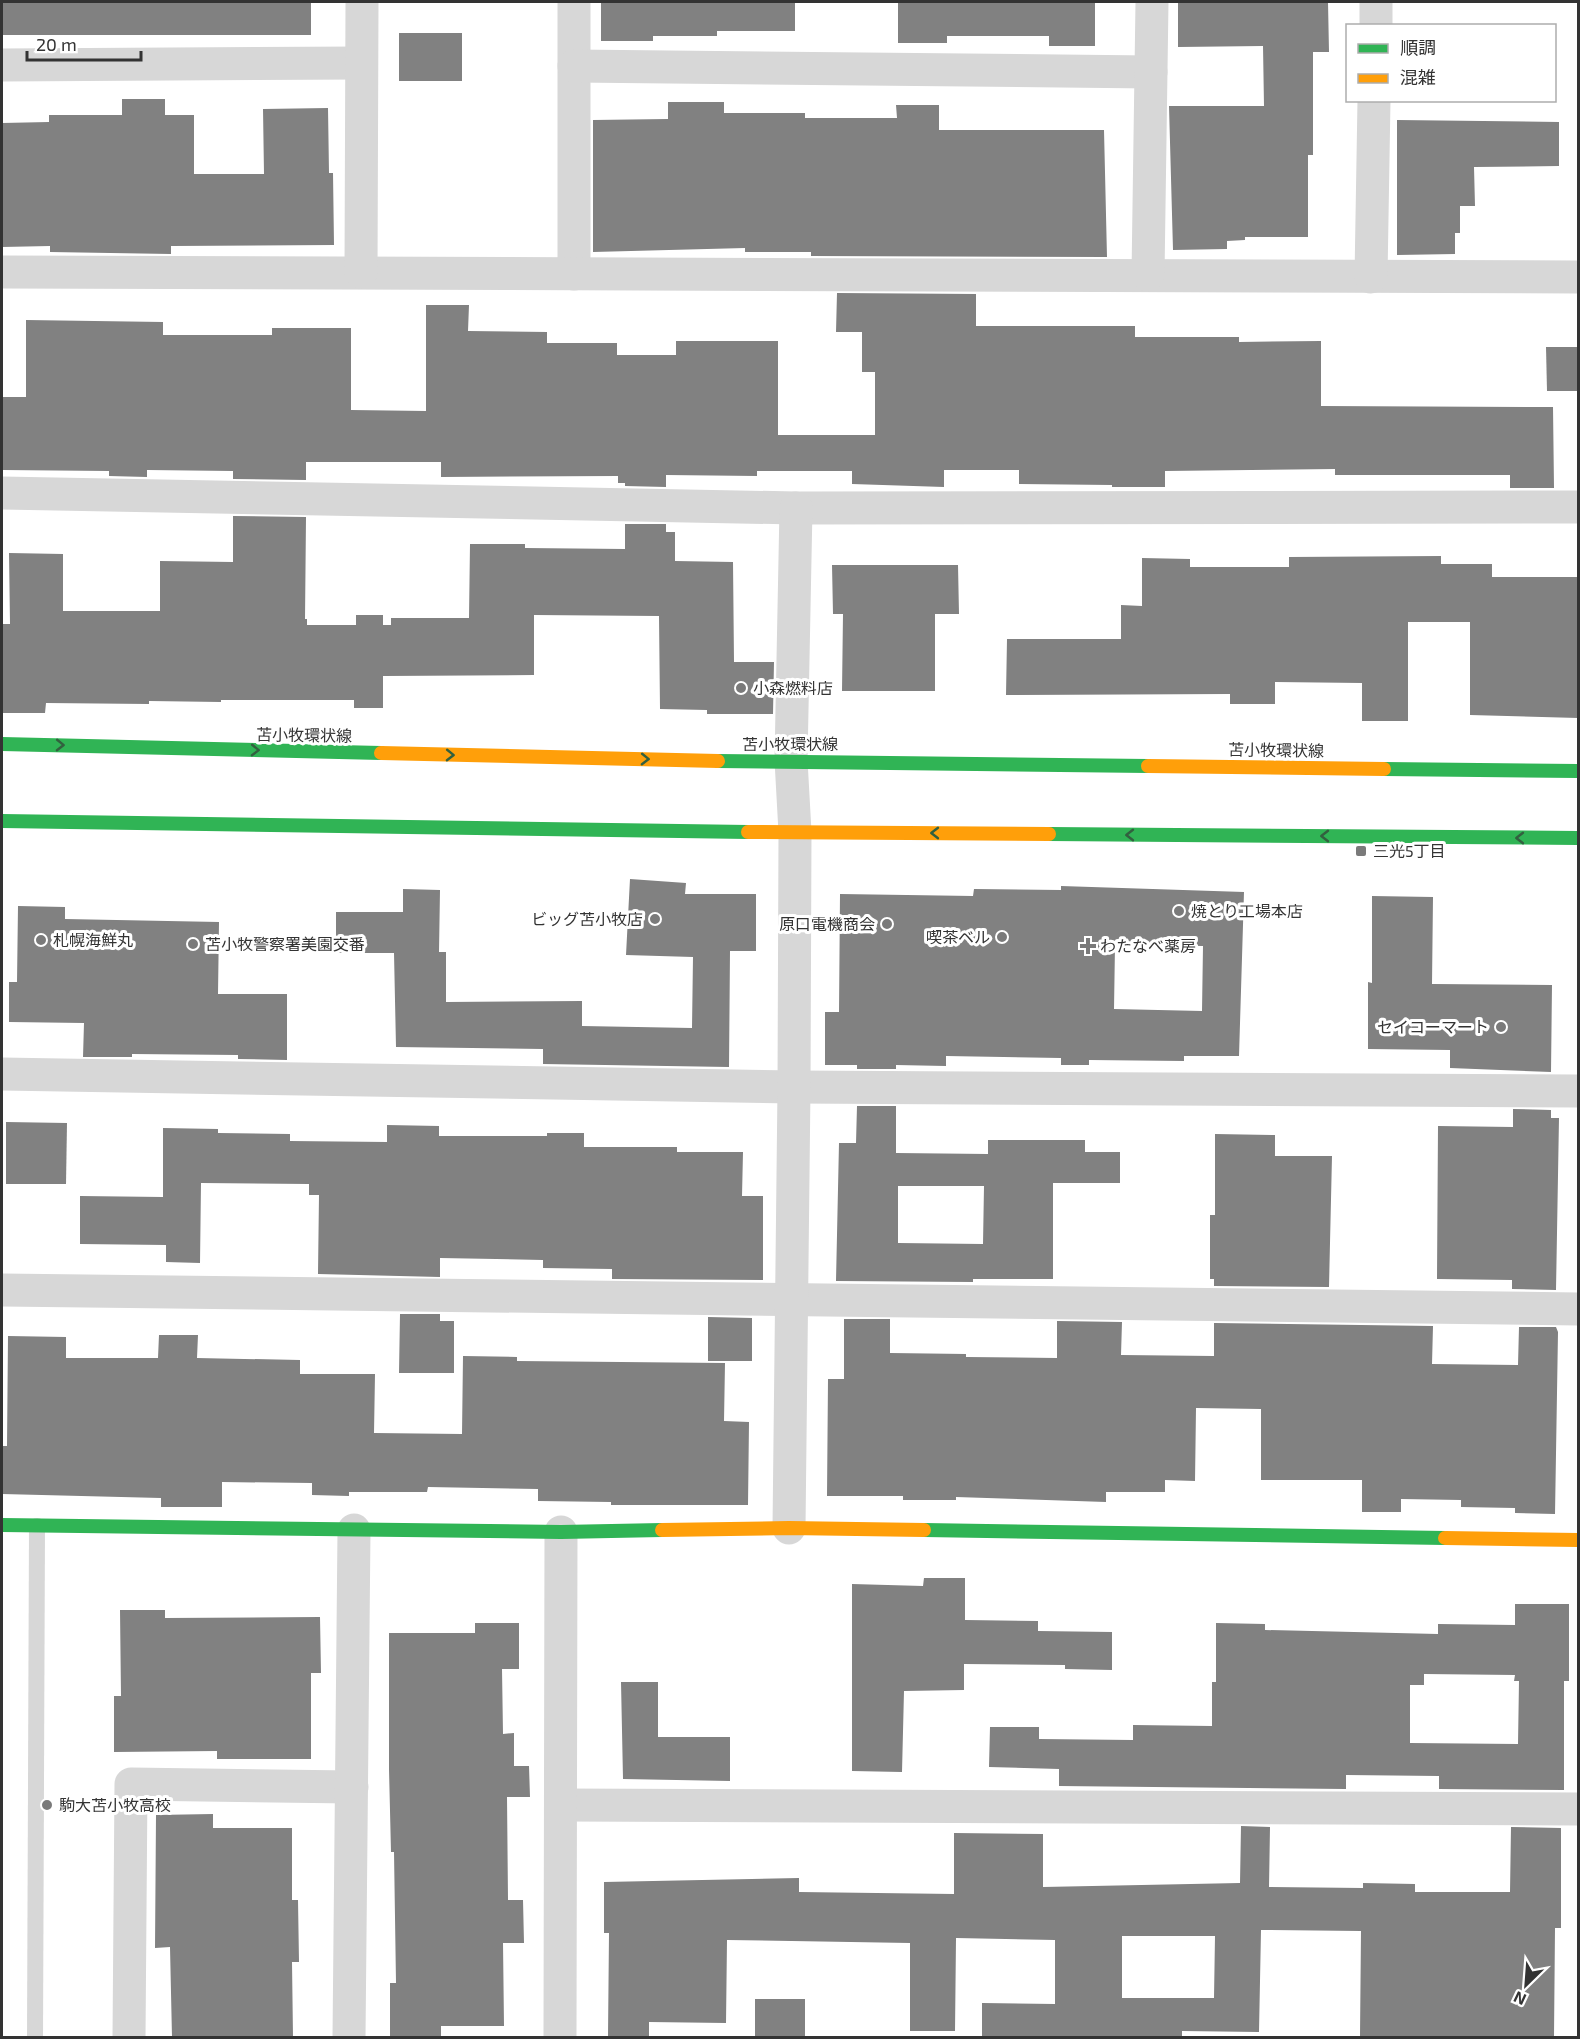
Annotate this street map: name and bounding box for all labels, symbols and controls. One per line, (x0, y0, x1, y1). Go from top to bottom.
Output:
scale bar (27, 24, 141, 62)
legend (1346, 24, 1556, 102)
text: 20 m (36, 33, 77, 55)
text: 順調 (1400, 36, 1436, 58)
text: 混雑 (1400, 66, 1436, 88)
place label: 小森燃料店 (753, 678, 833, 697)
marker: 小森燃料店 (734, 681, 748, 695)
street label: 苫小牧環状線 (256, 724, 352, 745)
street label: 苫小牧環状線 (742, 734, 838, 753)
one-way arrow (55, 739, 64, 752)
street label: 苫小牧環状線 (1228, 739, 1324, 760)
one-way arrow (250, 744, 259, 756)
one-way arrow (445, 748, 454, 761)
one-way arrow (640, 753, 649, 765)
one-way arrow (931, 827, 940, 839)
one-way arrow (1126, 829, 1135, 841)
one-way arrow (1321, 830, 1330, 842)
one-way arrow (1516, 832, 1525, 844)
place label: 三光5丁目 (1373, 841, 1446, 860)
marker: 三光5丁目 (1354, 844, 1368, 858)
place label: 焼とり工場本店 (1191, 901, 1303, 920)
marker: 焼とり工場本店 (1172, 904, 1186, 918)
place label: ビッグ苫小牧店 (531, 909, 643, 928)
marker: ビッグ苫小牧店 (648, 912, 662, 926)
place label: 原口電機商会 (779, 914, 875, 933)
marker: 原口電機商会 (880, 917, 894, 931)
place label: 喫茶ベル (926, 927, 990, 946)
place label: 札幌海鮮丸 (53, 930, 133, 949)
marker: 喫茶ベル (995, 930, 1009, 944)
marker: 札幌海鮮丸 (34, 933, 48, 947)
place label: 苫小牧警察署美園交番 (205, 934, 365, 953)
place label: わたなべ薬房 (1100, 936, 1196, 955)
marker: 苫小牧警察署美園交番 (186, 937, 200, 951)
marker: わたなべ薬房 (1081, 939, 1095, 953)
place label: セイコーマート (1377, 1017, 1489, 1036)
marker: セイコーマート (1494, 1020, 1508, 1034)
place label: 駒大苫小牧高校 (59, 1795, 171, 1814)
marker: 駒大苫小牧高校 (40, 1798, 54, 1812)
north arrow (1496, 1955, 1556, 2015)
text: N (1510, 1988, 1529, 2010)

